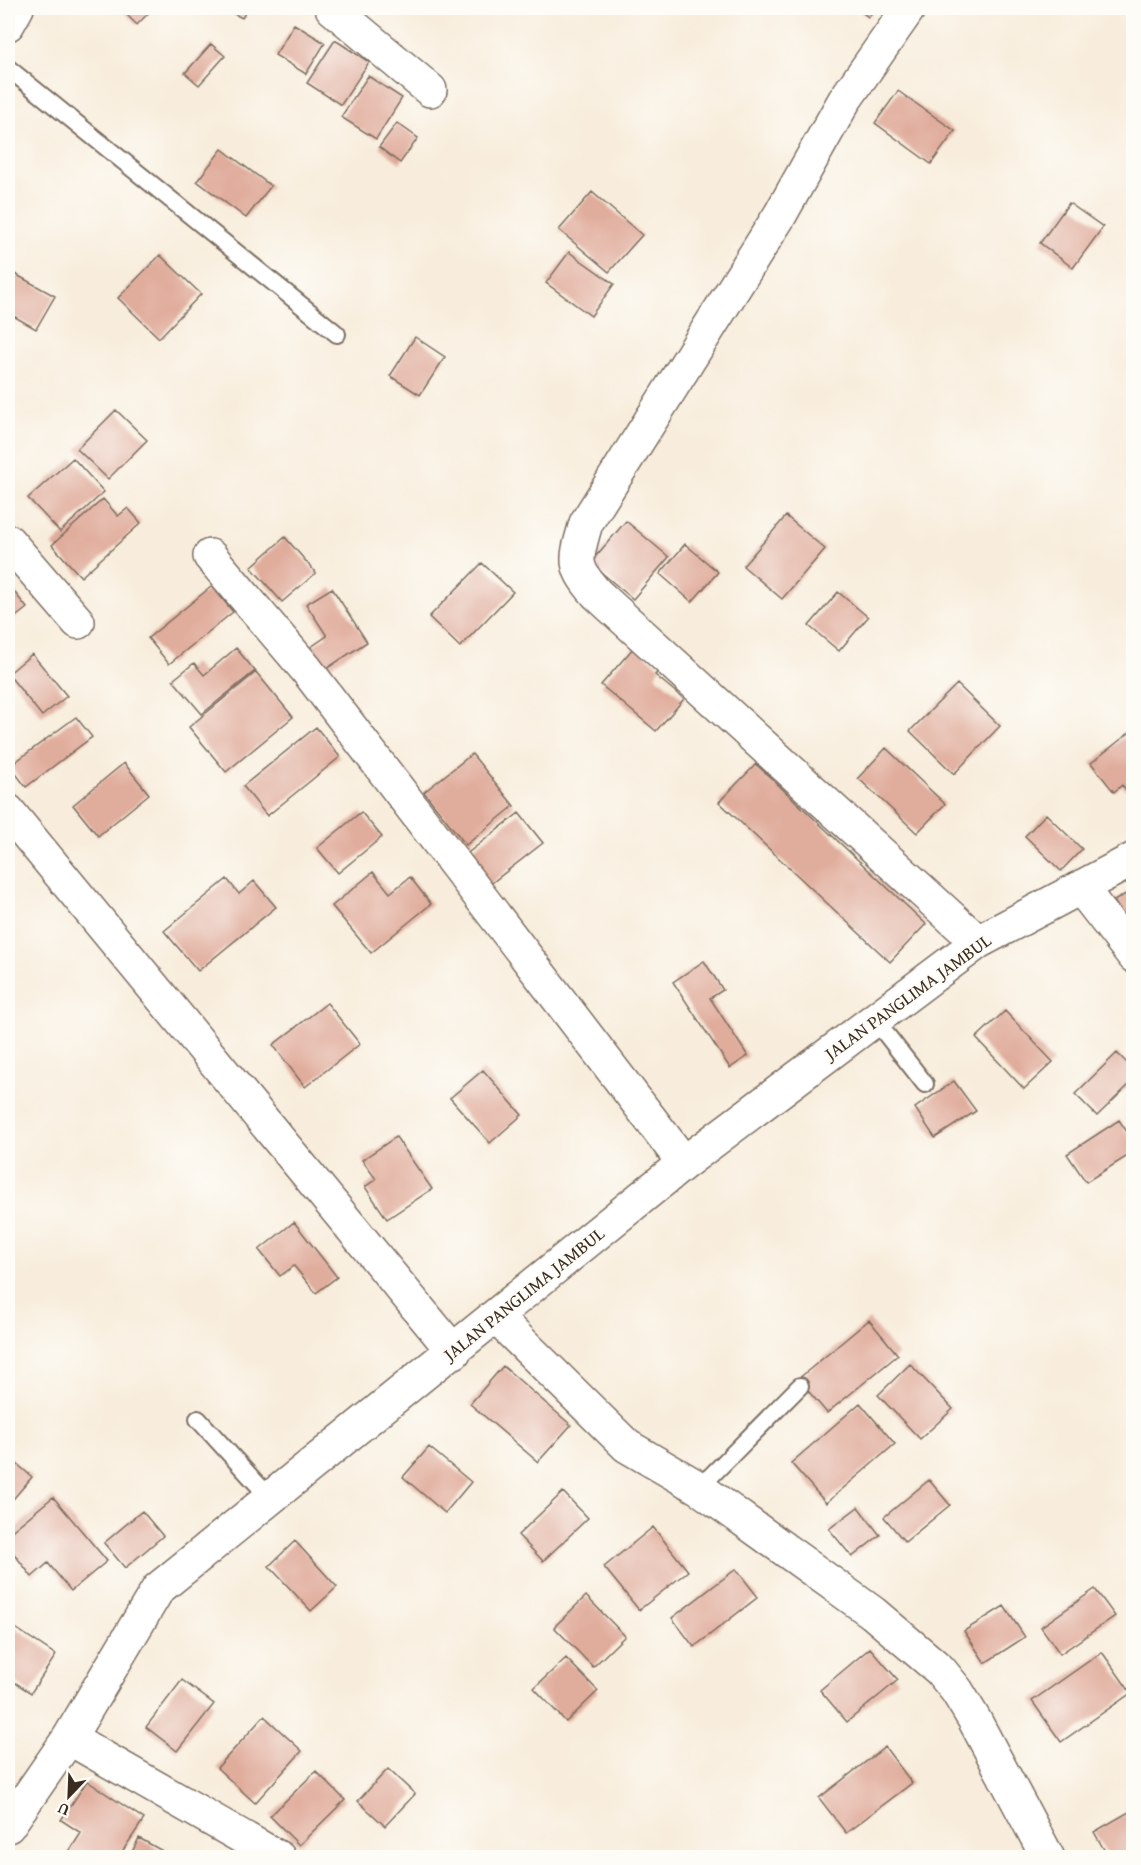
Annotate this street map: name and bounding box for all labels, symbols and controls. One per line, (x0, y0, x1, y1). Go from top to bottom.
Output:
street label: JALAN PANGLIMA JAMBUL (817, 927, 997, 1067)
street label: JALAN PANGLIMA JAMBUL (436, 1220, 610, 1368)
north arrow (39, 1766, 99, 1826)
text: U (53, 1797, 73, 1823)

